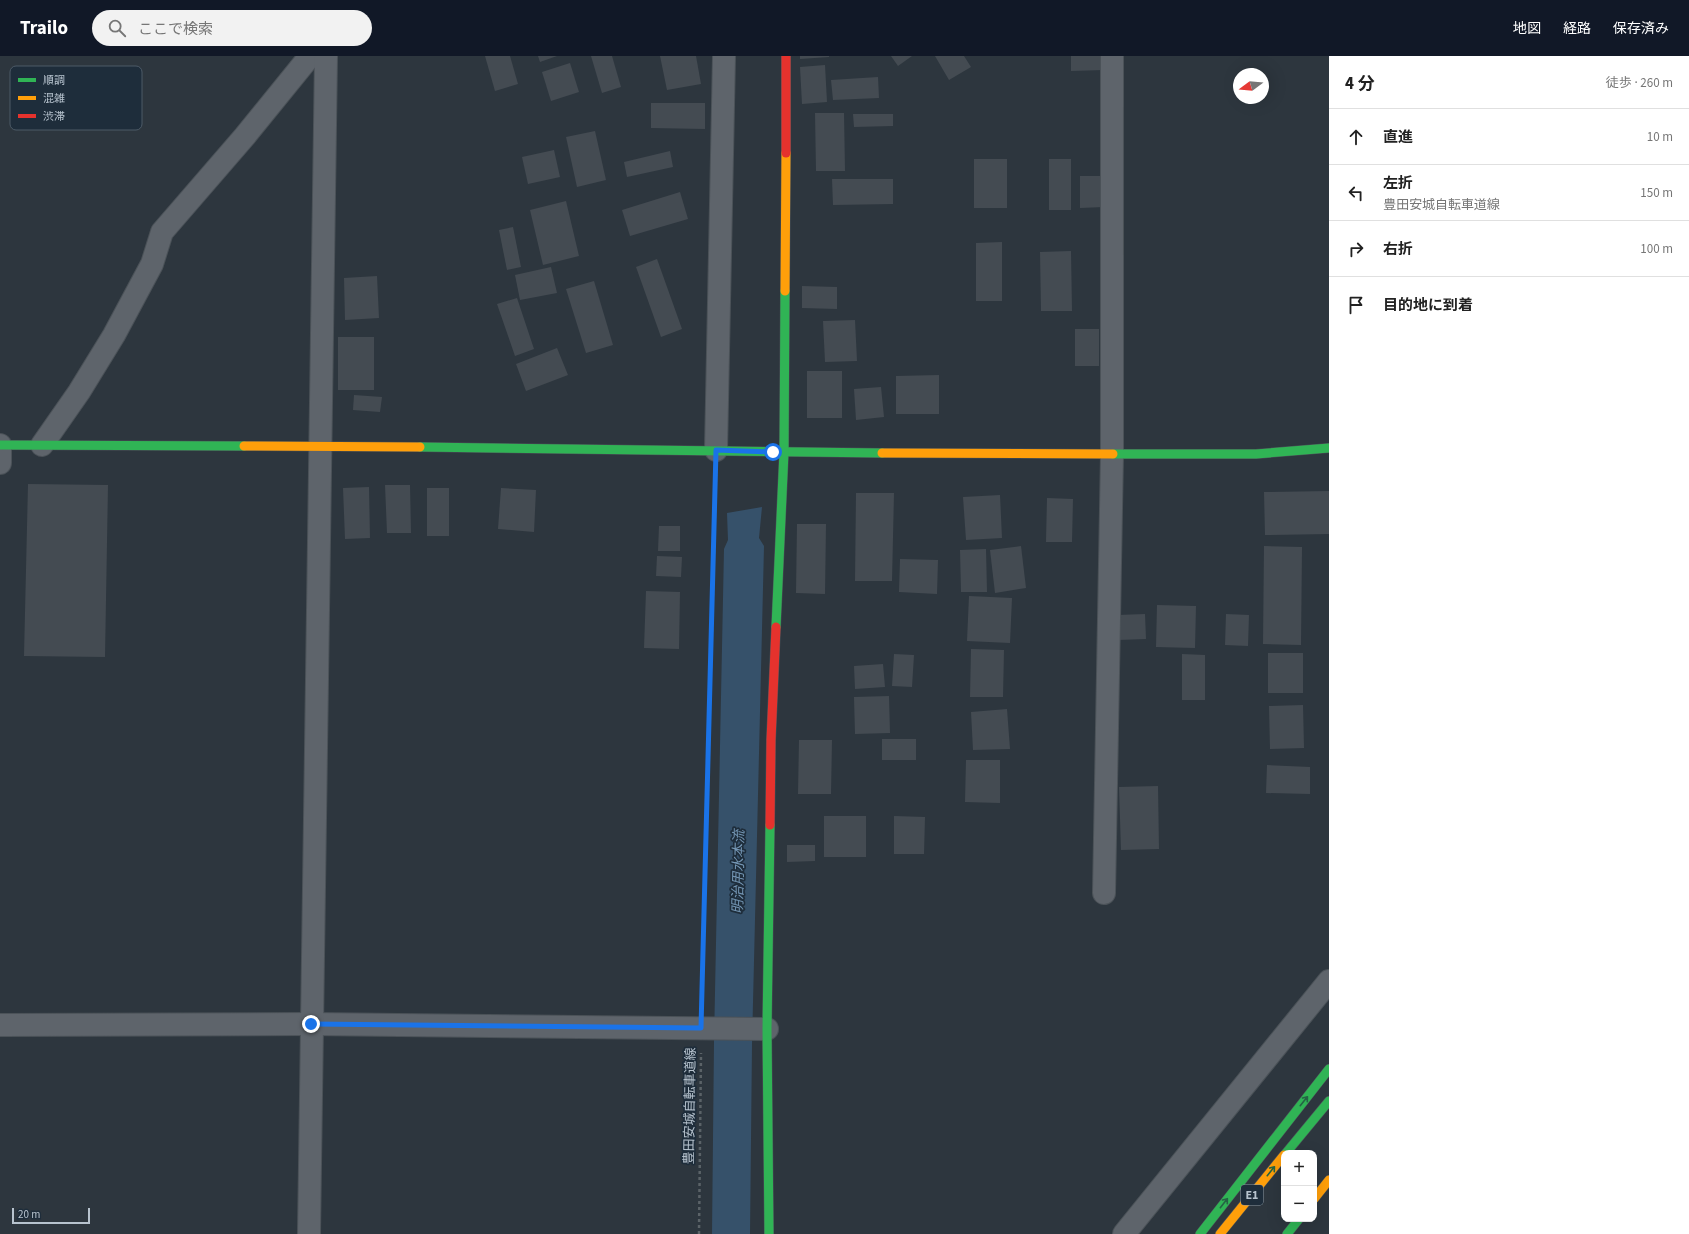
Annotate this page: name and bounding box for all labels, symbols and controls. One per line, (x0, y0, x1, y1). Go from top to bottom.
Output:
search box (92, 10, 372, 46)
text: Trailo (20, 15, 68, 42)
icon: search (106, 17, 128, 39)
text: ここで検索 (138, 19, 213, 40)
text: 地図 (1513, 19, 1541, 39)
text: 経路 (1563, 19, 1591, 39)
text: 保存済み (1613, 19, 1669, 39)
legend (10, 66, 142, 130)
north arrow (1233, 68, 1269, 104)
text: 4 分 (1345, 72, 1374, 96)
text: 順調 (43, 73, 65, 88)
text: 徒歩 · 260 m (1606, 74, 1673, 92)
text: 混雑 (43, 91, 65, 106)
text: 渋滞 (43, 109, 65, 124)
icon: ahead (1345, 126, 1367, 148)
text: 直進 (1383, 127, 1413, 148)
text: 10 m (1647, 128, 1673, 146)
text: 左折 (1383, 173, 1413, 194)
icon: left (1345, 182, 1367, 204)
text: 150 m (1640, 184, 1673, 202)
text: 豊田安城自転車道線 (1383, 196, 1500, 214)
icon: right (1345, 238, 1367, 260)
text: 右折 (1383, 239, 1413, 260)
text: 100 m (1640, 240, 1673, 258)
icon: arrive (1345, 294, 1367, 316)
text: 目的地に到着 (1383, 295, 1473, 316)
route start (764, 443, 782, 461)
water label: 明治用水本流 (728, 828, 750, 914)
route end (302, 1015, 320, 1033)
street label: 豊田安城自転車道線 (680, 1047, 700, 1165)
one-way arrow (1299, 1095, 1308, 1106)
map controls (1281, 1150, 1317, 1222)
button: + (1281, 1150, 1317, 1186)
one-way arrow (1267, 1166, 1276, 1177)
road number: E1 (1241, 1185, 1263, 1205)
button: − (1281, 1186, 1317, 1222)
one-way arrow (1220, 1198, 1228, 1209)
scale bar (12, 1206, 90, 1225)
text: 20 m (18, 1207, 40, 1222)

